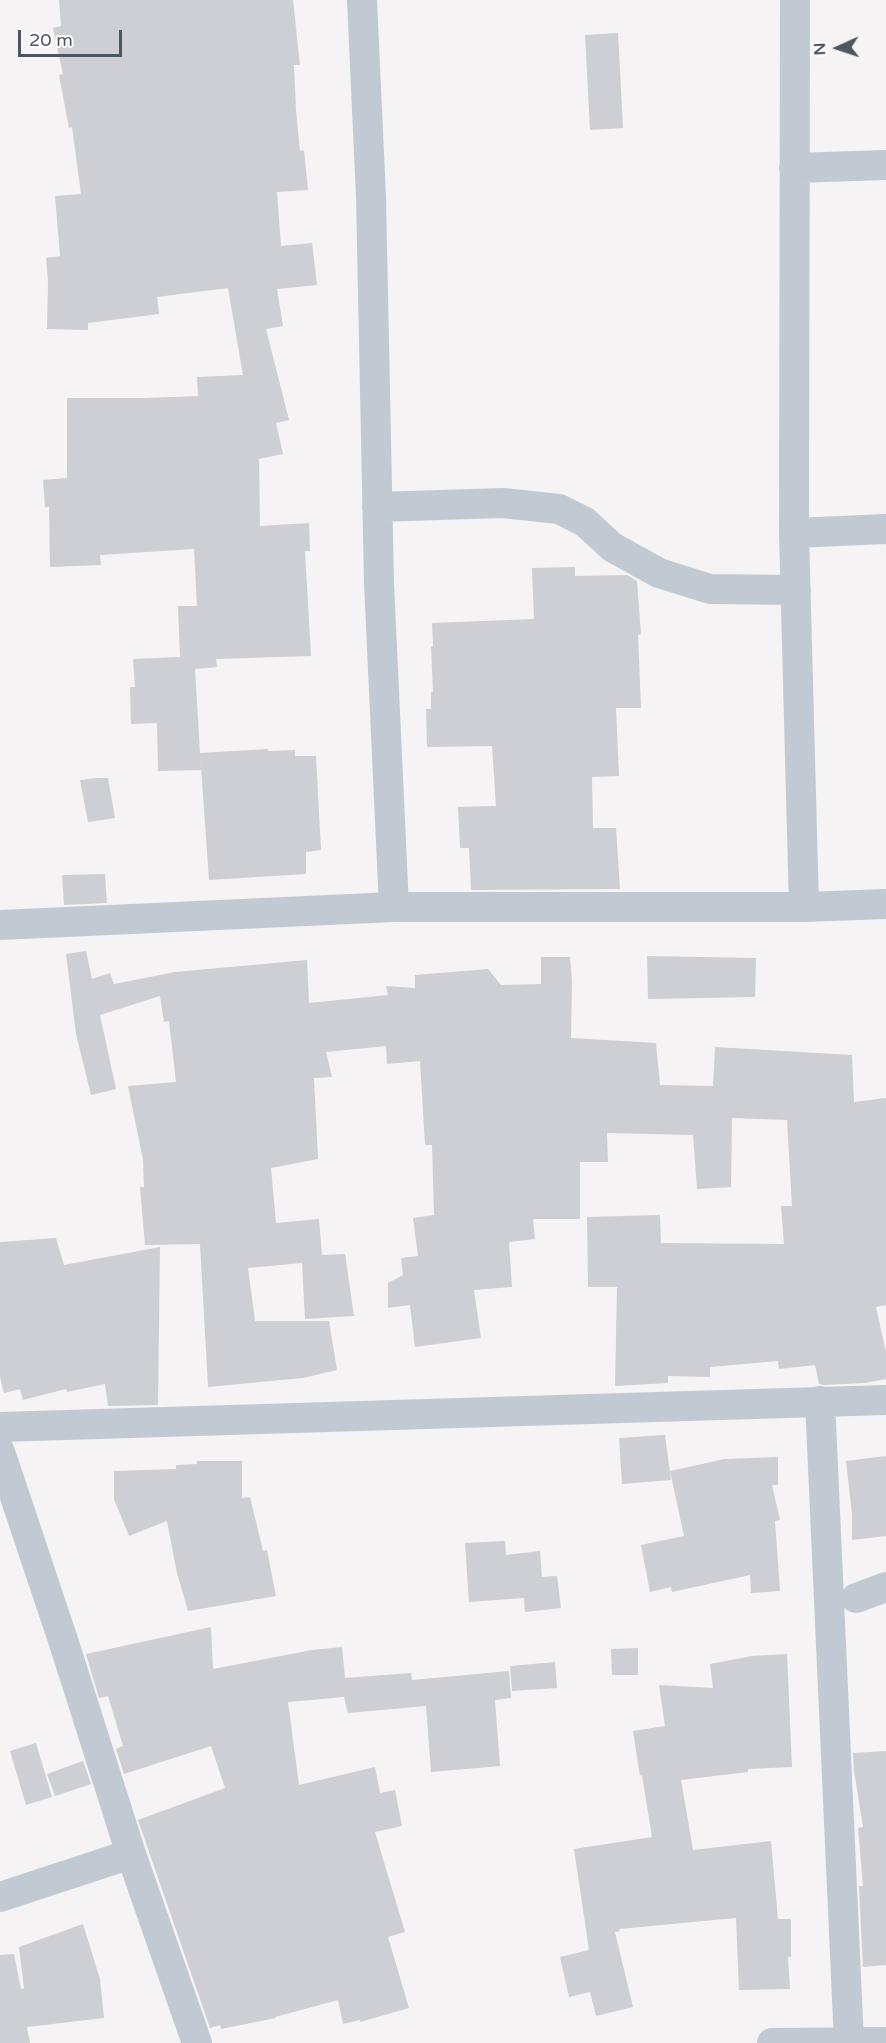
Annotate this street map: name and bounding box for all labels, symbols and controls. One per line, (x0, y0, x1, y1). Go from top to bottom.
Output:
scale bar (21, 18, 124, 56)
north arrow (808, 18, 868, 78)
text: 20 m (29, 29, 73, 51)
text: N (810, 42, 830, 56)

